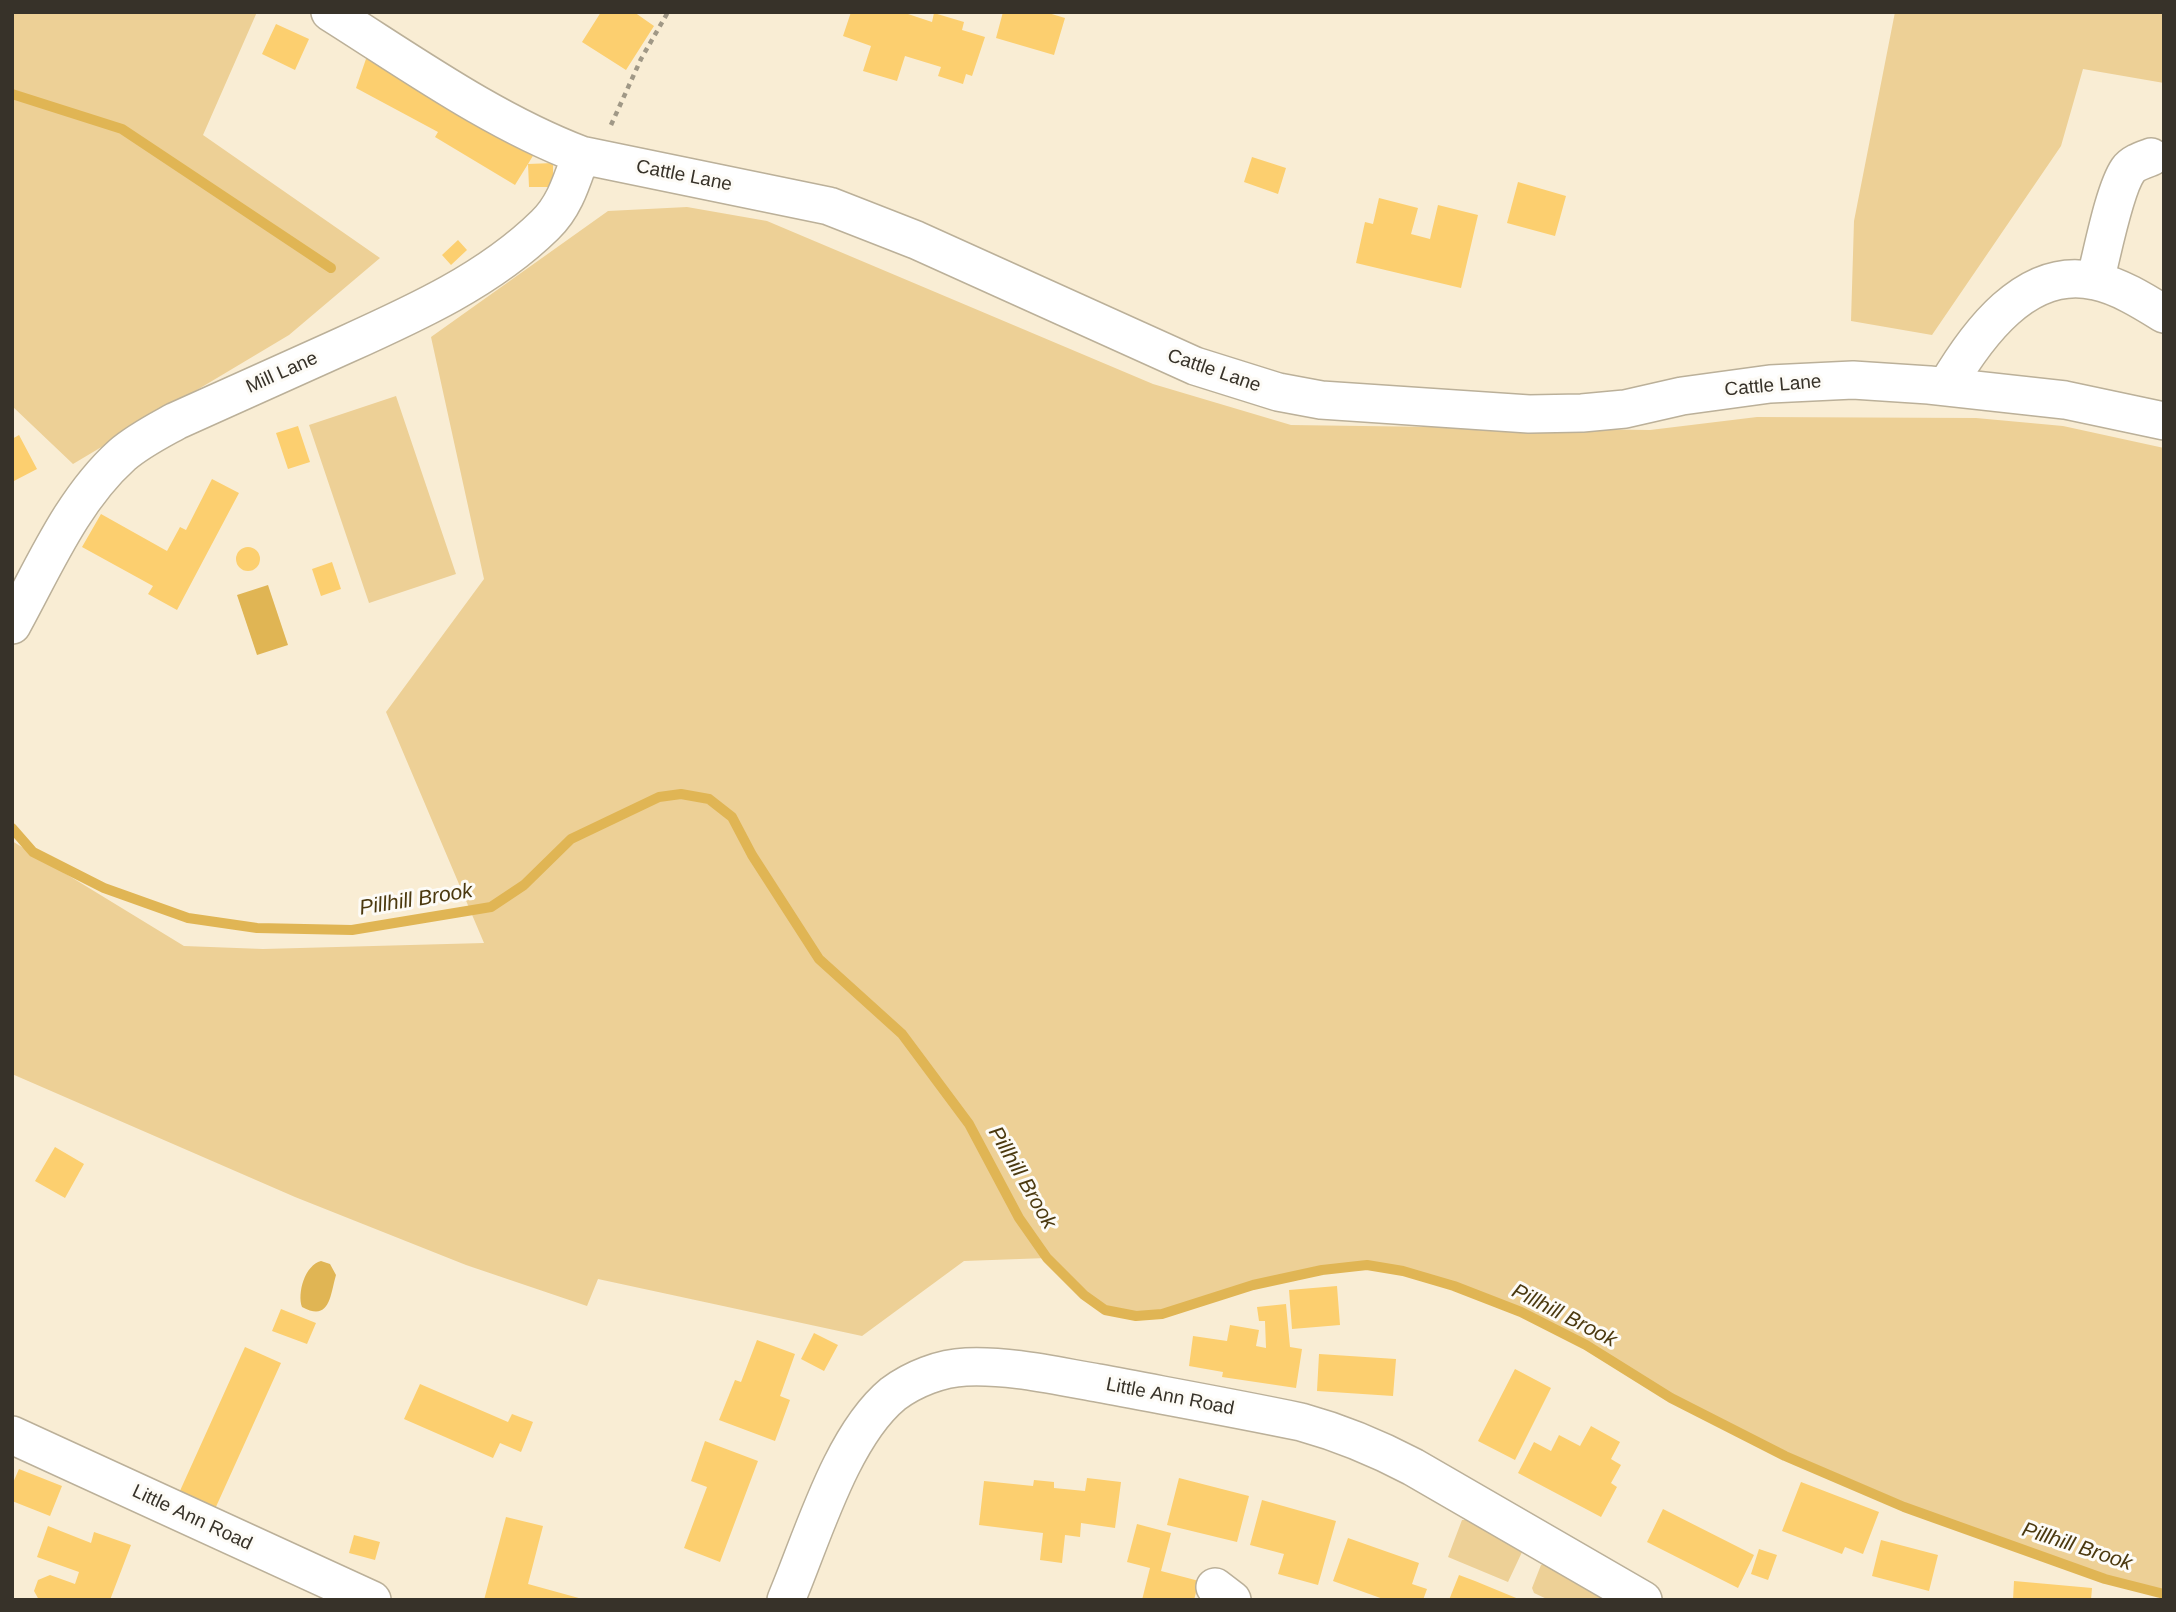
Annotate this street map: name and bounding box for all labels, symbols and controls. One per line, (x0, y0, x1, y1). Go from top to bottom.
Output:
street label: Cattle Lane (634, 156, 734, 196)
street label: Cattle Lane (1164, 344, 1264, 398)
street label: Mill Lane (243, 347, 321, 399)
street label: Cattle Lane (1724, 370, 1822, 402)
water label: Pillhill Brook (358, 879, 474, 921)
water label: Pillhill Brook (982, 1122, 1062, 1234)
water label: Pillhill Brook (1507, 1279, 1621, 1353)
street label: Little Ann Road (1104, 1373, 1236, 1421)
street label: Little Ann Road (128, 1480, 256, 1556)
water label: Pillhill Brook (2019, 1517, 2135, 1577)

